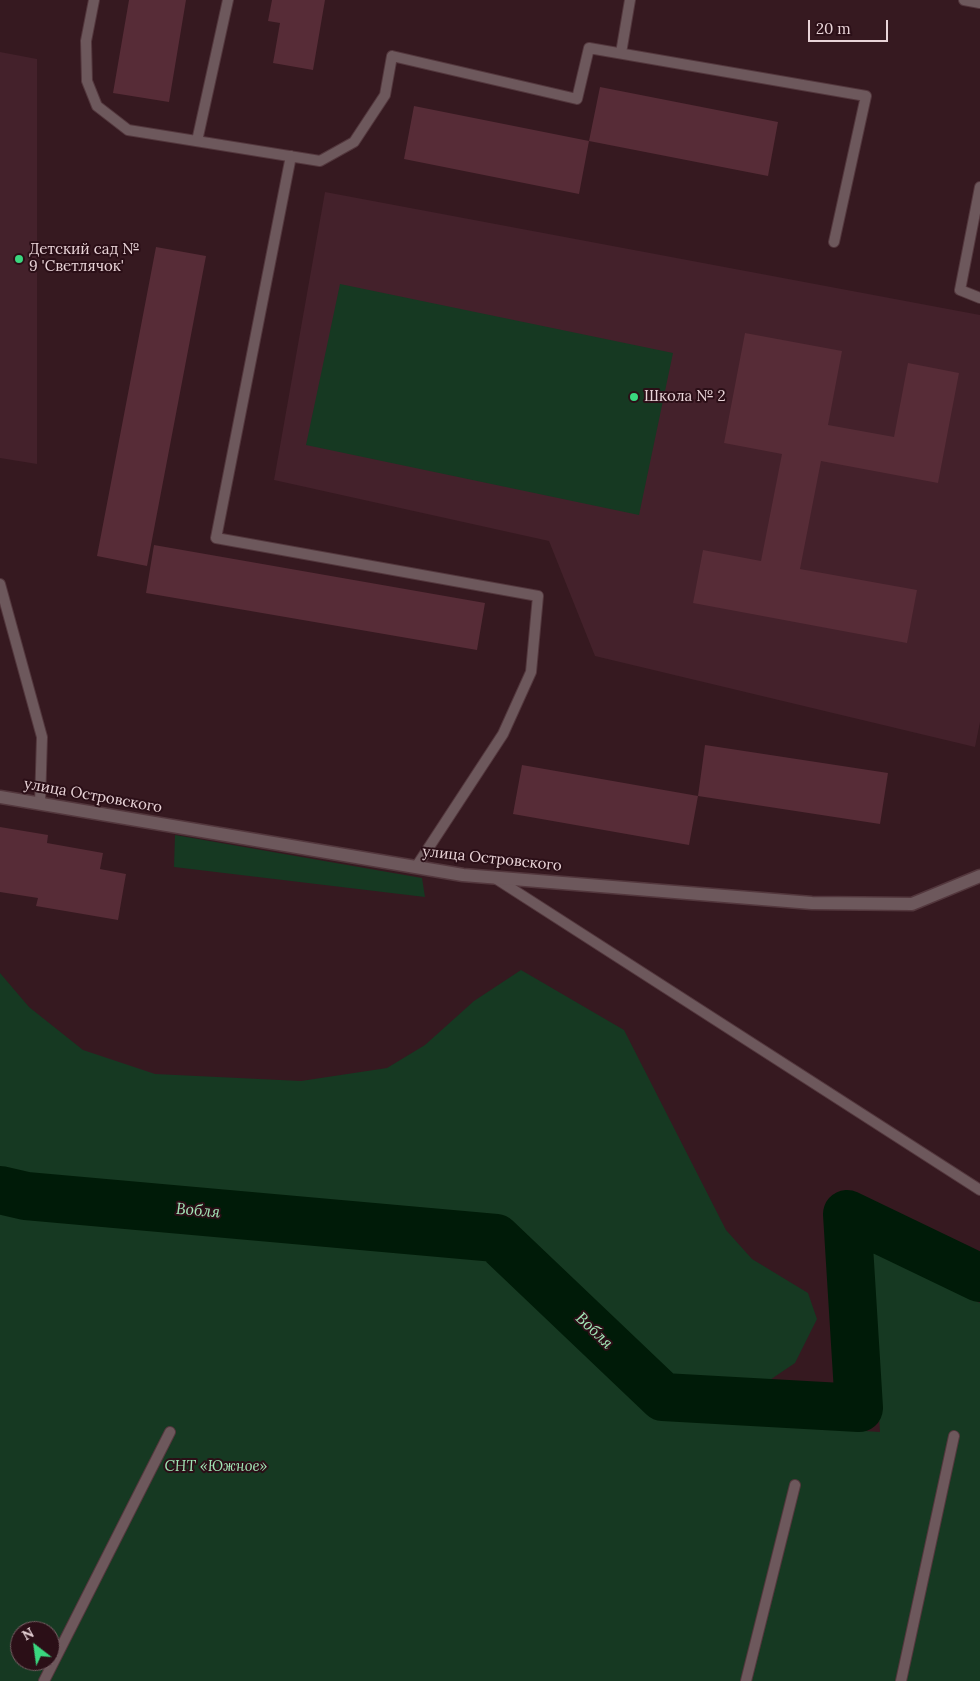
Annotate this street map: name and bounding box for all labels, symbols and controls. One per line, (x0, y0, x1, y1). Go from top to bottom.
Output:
scale bar (810, 10, 890, 42)
text: 20 m (816, 19, 851, 38)
place label: Детский сад № 9 'Светлячок' (29, 241, 140, 276)
marker: Детский сад № 9 'Светлячок' (13, 253, 25, 265)
place label: Школа № 2 (644, 388, 726, 406)
marker: Школа № 2 (628, 391, 640, 403)
street label: улица Островского (23, 775, 163, 817)
street label: улица Островского (421, 843, 563, 875)
water label: Вобля (175, 1200, 221, 1222)
water label: Вобля (571, 1309, 617, 1353)
park label: СНТ «Южное» (165, 1458, 267, 1476)
north arrow (10, 1621, 60, 1671)
text: N (19, 1623, 37, 1644)

